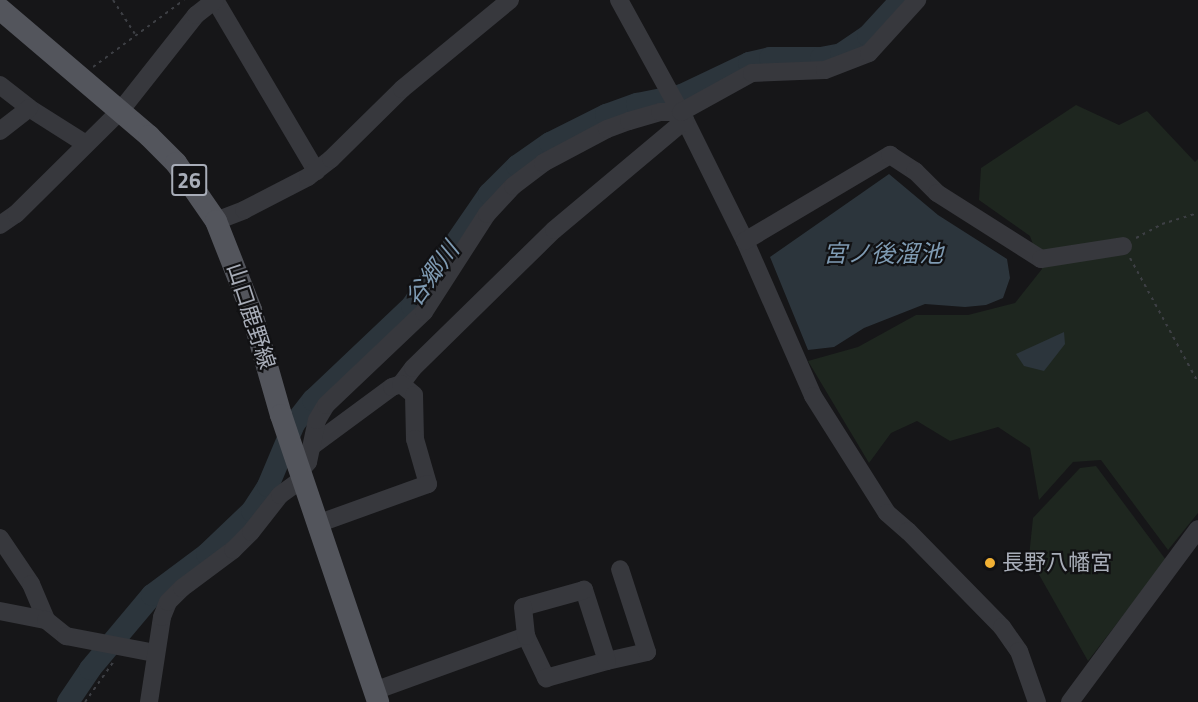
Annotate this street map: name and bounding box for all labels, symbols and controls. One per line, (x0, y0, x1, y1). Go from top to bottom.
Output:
road number: 26 (171, 162, 207, 198)
water label: 谷郷川 (399, 236, 465, 312)
water label: 宮ノ後溜池 (823, 240, 943, 268)
street label: 山口鹿野線 (221, 260, 281, 372)
place label: 長野八幡宮 (1002, 550, 1112, 576)
marker: 長野八幡宮 (983, 556, 997, 570)

